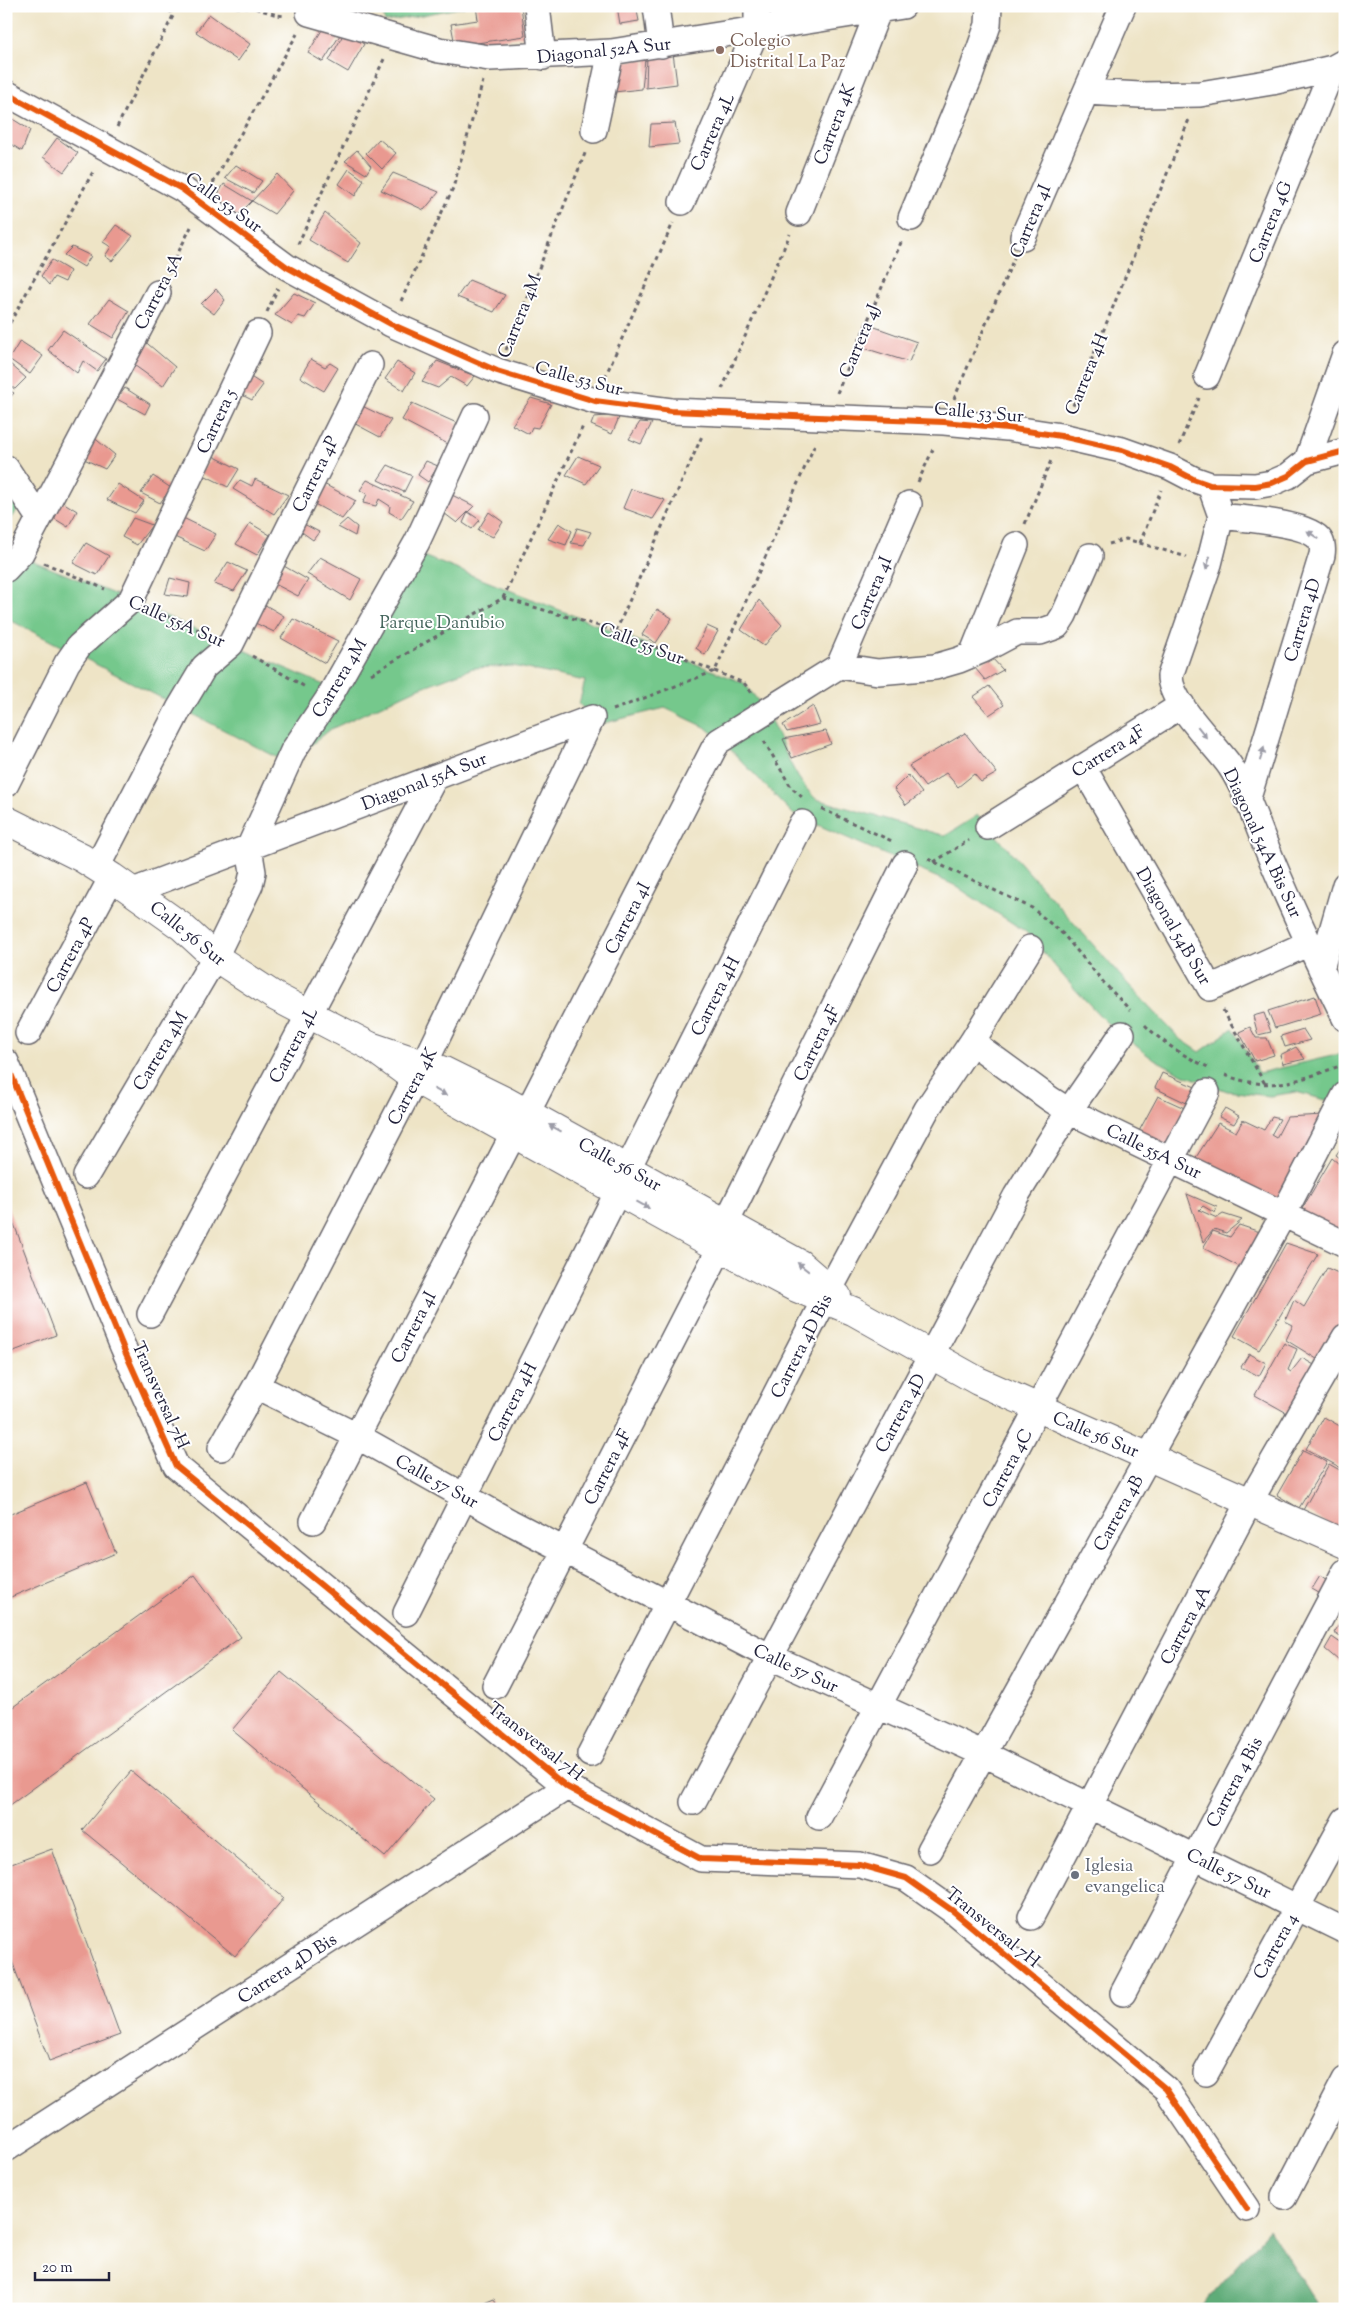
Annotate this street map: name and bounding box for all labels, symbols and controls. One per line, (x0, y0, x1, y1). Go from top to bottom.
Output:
place label: Colegio Distrital La Paz (730, 29, 846, 76)
street label: Diagonal 52A Sur (536, 32, 673, 72)
marker: Colegio Distrital La Paz (714, 44, 726, 56)
street label: Carrera 4K (808, 80, 863, 169)
street label: Carrera 4L (685, 89, 743, 176)
street label: Calle 53 Sur (179, 167, 267, 241)
street label: Carrera 4G (1244, 177, 1300, 268)
street label: Carrera 4I (1005, 181, 1059, 263)
street label: Carrera 5A (129, 248, 191, 335)
street label: Carrera 4M (492, 270, 550, 363)
street label: Carrera 4J (834, 301, 888, 382)
street label: Carrera 4H (1060, 330, 1116, 420)
street label: Calle 53 Sur (532, 356, 625, 404)
street label: Carrera 5 (191, 385, 244, 459)
street label: Calle 53 Sur (933, 397, 1025, 431)
street label: Carrera 4P (287, 432, 347, 518)
one-way arrow (1306, 531, 1320, 540)
street label: Carrera 4I (846, 553, 900, 635)
one-way arrow (1204, 556, 1212, 571)
street label: Carrera 4D (1279, 575, 1329, 666)
street label: Calle 55A Sur (124, 590, 229, 656)
park label: Parque Danubio (379, 611, 505, 637)
street label: Calle 55 Sur (595, 617, 688, 673)
street label: Carrera 4M (307, 634, 375, 724)
street label: Carrera 4F (1067, 720, 1151, 785)
one-way arrow (1197, 725, 1208, 738)
one-way arrow (1258, 746, 1266, 761)
street label: Diagonal 55A Sur (358, 747, 491, 819)
street label: Diagonal 54A Bis Sur (1215, 765, 1307, 923)
street label: Diagonal 54B Sur (1128, 863, 1217, 991)
street label: Carrera 4I (599, 878, 658, 960)
street label: Calle 56 Sur (143, 896, 231, 974)
street label: Carrera 4P (41, 914, 103, 998)
street label: Carrera 4H (686, 953, 748, 1041)
street label: Carrera 4F (788, 1001, 847, 1086)
street label: Carrera 4L (264, 1003, 326, 1089)
street label: Carrera 4M (128, 1007, 196, 1097)
street label: Carrera 4K (382, 1043, 445, 1131)
one-way arrow (433, 1088, 446, 1097)
street label: Calle 55A Sur (1101, 1118, 1206, 1187)
one-way arrow (548, 1124, 562, 1132)
street label: Calle 56 Sur (573, 1132, 666, 1199)
one-way arrow (636, 1201, 650, 1209)
one-way arrow (797, 1262, 810, 1273)
street label: Carrera 4I (385, 1287, 444, 1369)
street label: Carrera 4D Bis (765, 1290, 840, 1403)
street label: Transversal 7H (124, 1338, 195, 1454)
street label: Carrera 4H (483, 1359, 545, 1447)
street label: Carrera 4D (870, 1370, 934, 1458)
street label: Calle 56 Sur (1048, 1406, 1143, 1466)
street label: Carrera 4F (579, 1425, 639, 1510)
street label: Carrera 4C (977, 1425, 1041, 1513)
street label: Calle 57 Sur (390, 1449, 483, 1516)
street label: Carrera 4B (1088, 1471, 1151, 1557)
street label: Carrera 4A (1155, 1581, 1219, 1670)
street label: Calle 57 Sur (748, 1639, 842, 1701)
street label: Transversal 7H (481, 1697, 588, 1788)
street label: Carrera 4 Bis (1201, 1733, 1271, 1833)
street label: Calle 57 Sur (1181, 1843, 1275, 1907)
place label: Iglesia evangelica (1085, 1854, 1165, 1901)
marker: Iglesia evangelica (1069, 1869, 1081, 1881)
street label: Transversal 7H (939, 1882, 1045, 1975)
street label: Carrera 4 (1248, 1909, 1306, 1985)
street label: Carrera 4D Bis (233, 1928, 343, 2012)
scale bar (35, 2250, 109, 2282)
text: 20 m (42, 2258, 73, 2279)

